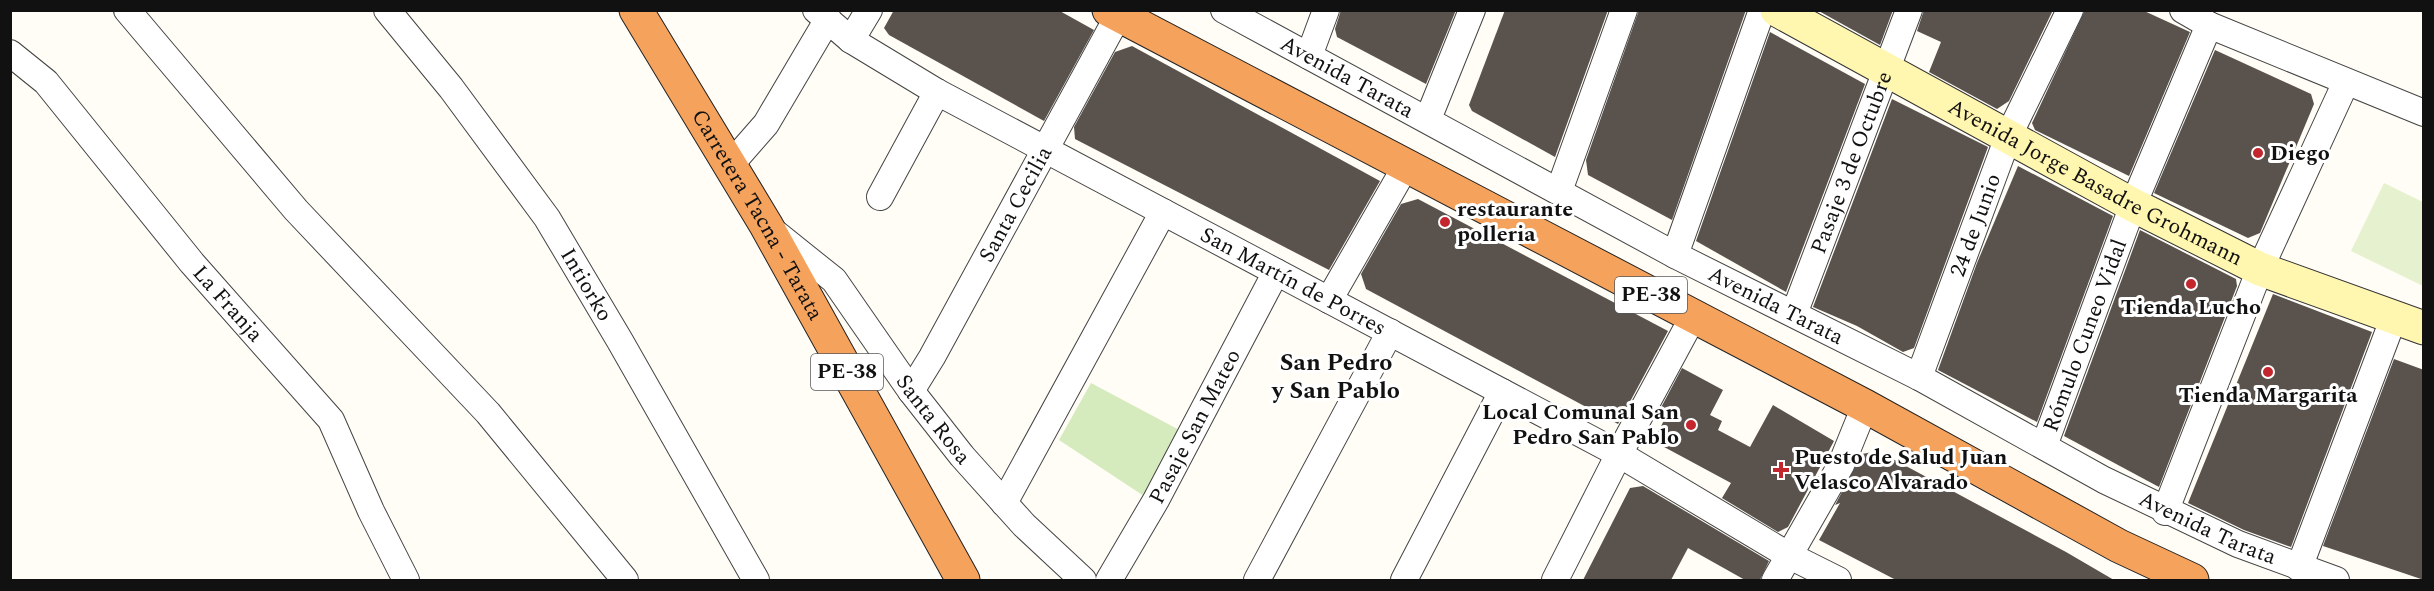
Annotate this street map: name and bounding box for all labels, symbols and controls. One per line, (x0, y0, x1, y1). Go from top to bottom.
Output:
street label: Avenida Tarata (1274, 27, 1420, 127)
street label: Pasaje 3 de Octubre (1802, 66, 1901, 259)
street label: Avenida Jorge Basadre Grohmann (1942, 90, 2249, 274)
street label: Carretera Tacna - Tarata (683, 103, 832, 326)
place label: Diego (2270, 137, 2330, 170)
street label: Santa Cecilia (970, 140, 1061, 268)
marker: Diego (2251, 146, 2265, 160)
street label: 24 de Junio (1941, 169, 2010, 282)
place label: restaurante polleria (1457, 193, 1573, 251)
marker: restaurante polleria (1438, 215, 1452, 229)
street label: San Martín de Porres (1194, 218, 1392, 344)
street label: Rómulo Cuneo Vidal (2034, 234, 2136, 436)
street label: Intiorko (552, 242, 621, 328)
street label: La Franja (185, 258, 271, 350)
street label: Avenida Tarata (1702, 258, 1850, 353)
road number: PE-38 (1615, 277, 1687, 313)
marker: Tienda Lucho (2184, 277, 2198, 291)
place label: Tienda Lucho (2121, 291, 2261, 324)
street label: Pasaje San Mateo (1140, 343, 1249, 510)
district label: San Pedro y San Pablo (1271, 345, 1400, 409)
road number: PE-38 (811, 354, 883, 390)
marker: Tienda Margarita (2261, 365, 2275, 379)
street label: Santa Rosa (888, 367, 979, 472)
place label: Tienda Margarita (2178, 379, 2358, 412)
place label: Local Comunal San Pedro San Pablo (1482, 396, 1679, 454)
marker: Local Comunal San Pedro San Pablo (1684, 418, 1698, 432)
place label: Puesto de Salud Juan Velasco Alvarado (1794, 441, 2008, 499)
marker: Puesto de Salud Juan Velasco Alvarado (1772, 461, 1790, 479)
street label: Avenida Tarata (2133, 482, 2281, 573)

